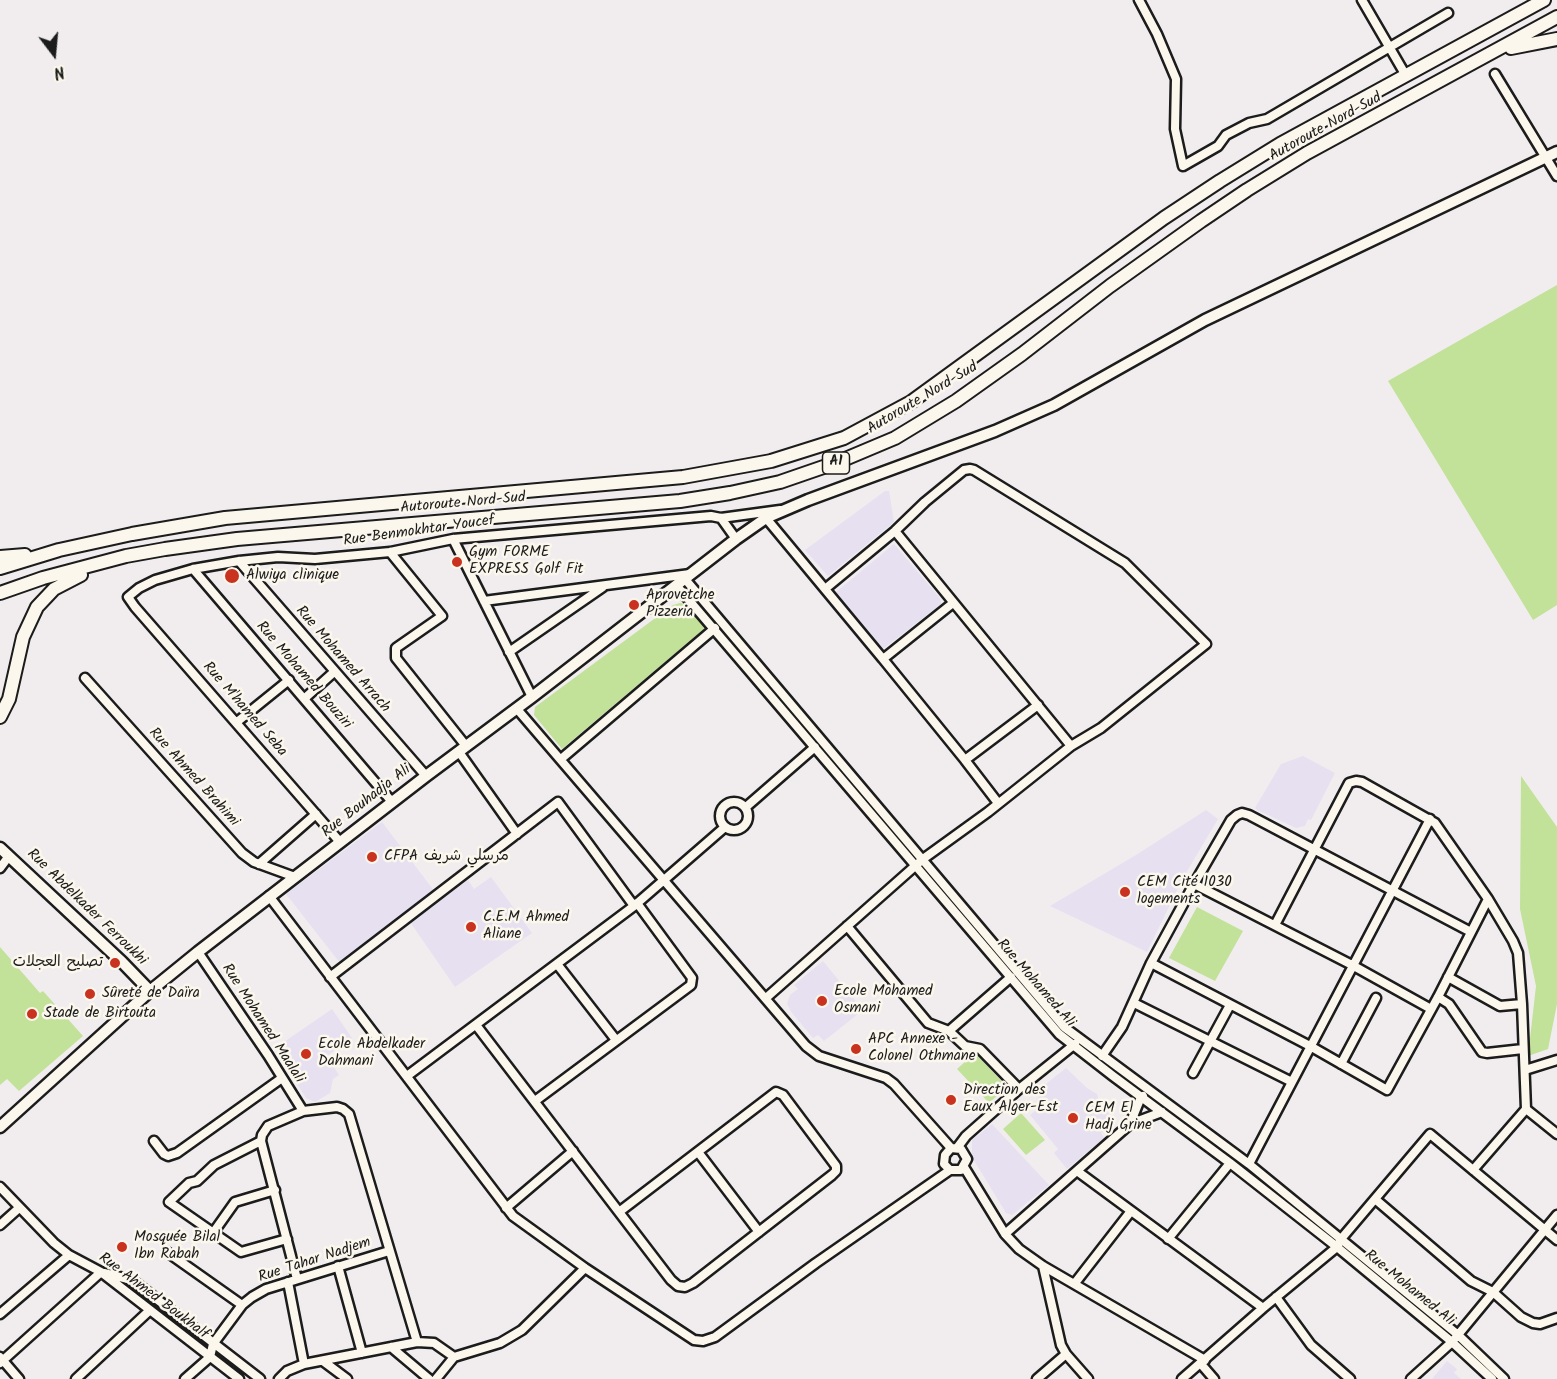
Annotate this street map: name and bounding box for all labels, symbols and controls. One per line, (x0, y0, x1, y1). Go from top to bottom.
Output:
north arrow (24, 24, 84, 84)
text: N (51, 58, 67, 85)
street label: Autoroute Nord-Sud (1267, 90, 1385, 166)
street label: Autoroute Nord-Sud (865, 359, 981, 439)
road number: A1 (822, 452, 850, 474)
street label: Autoroute Nord-Sud (400, 490, 526, 518)
street label: Rue Benmokhtar Youcef (342, 512, 496, 552)
place label: Gym FORME EXPRESS Golf Fit (469, 544, 583, 579)
marker: Gym FORME EXPRESS Golf Fit (450, 555, 464, 569)
marker: Alwiya clinique (223, 567, 241, 585)
place label: Alwiya clinique (246, 567, 339, 585)
place label: Aprovetche Pizzeria (646, 587, 714, 622)
marker: Aprovetche Pizzeria (627, 598, 641, 612)
street label: Rue Mohamed Arrach (291, 603, 393, 717)
street label: Rue Mohamed Bouziri (251, 618, 355, 734)
street label: Rue M'hamed Seba (198, 659, 290, 761)
street label: Rue Ahmed Brahimi (144, 725, 242, 831)
street label: Rue Bouhadja Ali (319, 762, 415, 842)
street label: Rue Abdelkader Ferroukhi (22, 846, 150, 970)
place label: CFPA مرسلي شريف (384, 848, 509, 866)
marker: CFPA مرسلي شريف (365, 850, 379, 864)
place label: CEM Cité 1030 logements (1137, 874, 1232, 909)
marker: CEM Cité 1030 logements (1118, 885, 1132, 899)
place label: C.E.M Ahmed Aliane (483, 909, 569, 944)
marker: C.E.M Ahmed Aliane (464, 920, 478, 934)
street label: Rue Mohamed Ali (992, 936, 1078, 1032)
place label: تصليح العجلات (13, 954, 103, 972)
marker: تصليح العجلات (108, 956, 122, 970)
street label: Rue Mohamed Maalali (217, 961, 307, 1087)
place label: Ecole Mohamed Osmani (834, 983, 933, 1018)
place label: Sûreté de Daïra (102, 985, 200, 1003)
marker: Sûreté de Daïra (83, 987, 97, 1001)
marker: Ecole Mohamed Osmani (815, 994, 829, 1008)
place label: Stade de Birtouta (44, 1005, 156, 1023)
marker: Stade de Birtouta (25, 1007, 39, 1021)
place label: APC Annexe - Colonel Othmane (868, 1031, 975, 1066)
place label: Ecole Abdelkader Dahmani (318, 1036, 425, 1071)
marker: APC Annexe - Colonel Othmane (849, 1042, 863, 1056)
marker: Ecole Abdelkader Dahmani (299, 1047, 313, 1061)
place label: Direction des Eaux Alger-Est (963, 1082, 1058, 1117)
marker: Direction des Eaux Alger-Est (944, 1093, 958, 1107)
place label: CEM El Hadj Grine (1085, 1100, 1152, 1135)
marker: CEM El Hadj Grine (1066, 1111, 1080, 1125)
place label: Mosquée Bilal Ibn Rabah (134, 1229, 220, 1264)
street label: Rue Tahar Nadjem (257, 1234, 373, 1288)
marker: Mosquée Bilal Ibn Rabah (115, 1240, 129, 1254)
street label: Rue Mohamed Ali (1360, 1247, 1458, 1331)
street label: Rue Ahmed Boukhalf (94, 1250, 212, 1344)

